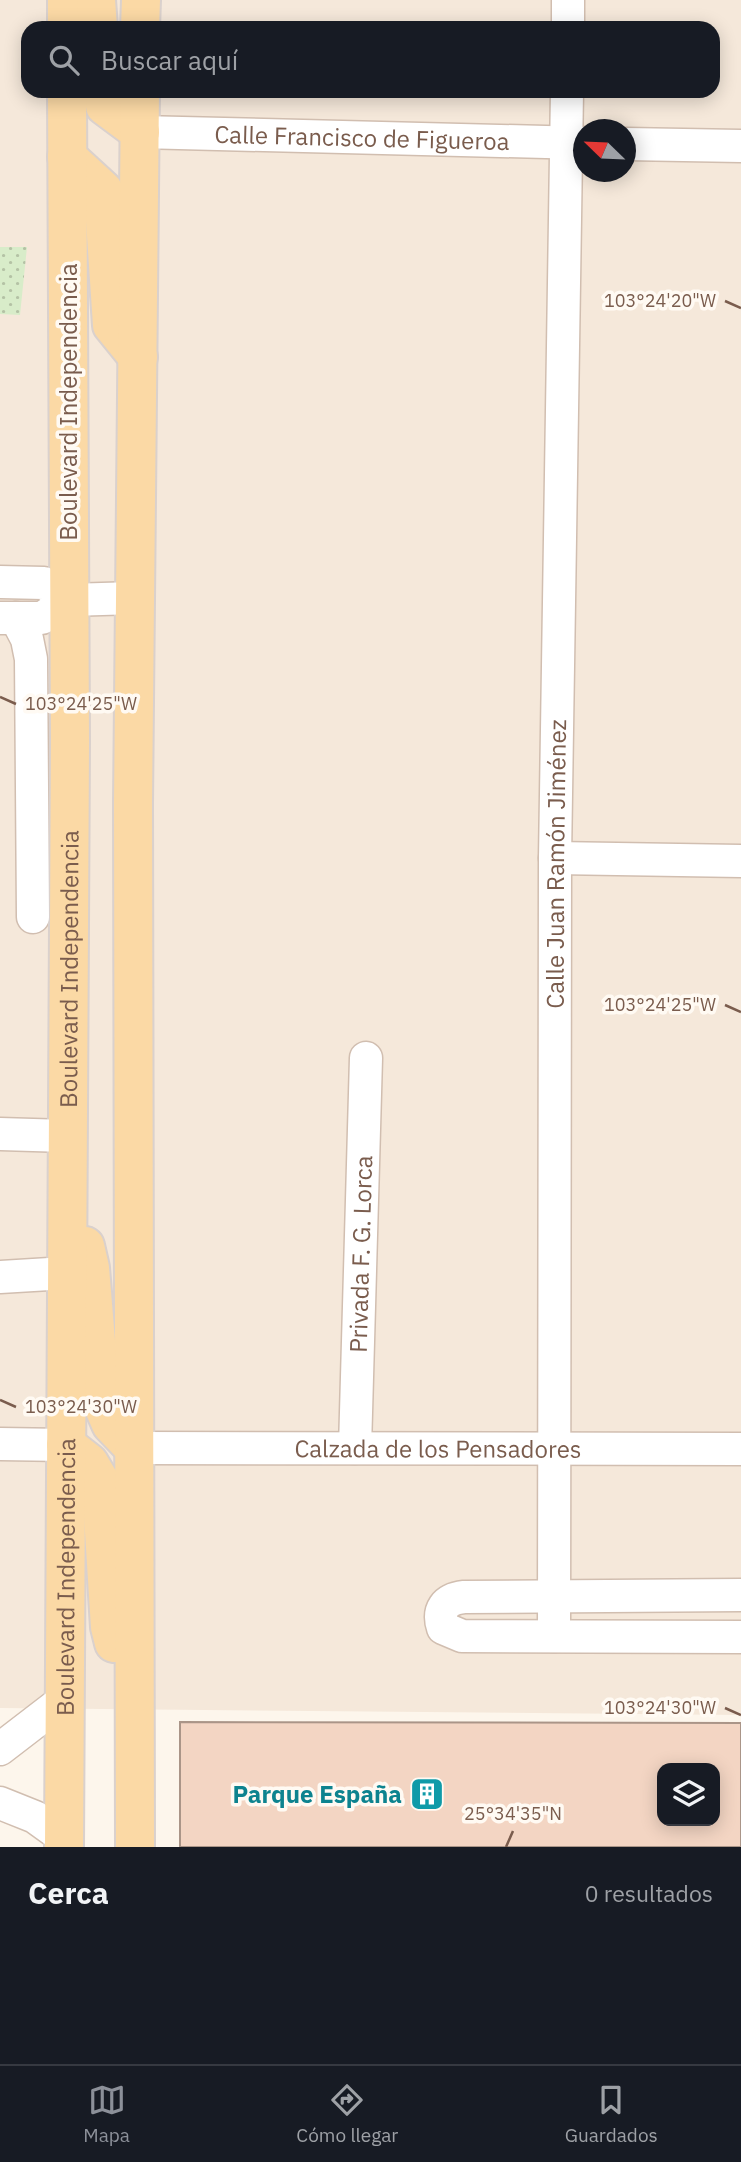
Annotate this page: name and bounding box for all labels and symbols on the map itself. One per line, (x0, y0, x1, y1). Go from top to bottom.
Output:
street label: Calle Francisco de Figueroa (214, 118, 510, 157)
north arrow (573, 119, 636, 182)
street label: Boulevard Independencia (52, 263, 84, 541)
text: 103°24'20"W (604, 289, 716, 312)
text: 103°24'25"W (25, 692, 137, 715)
street label: Calle Juan Ramón Jiménez (539, 719, 573, 1009)
street label: Boulevard Independencia (52, 830, 86, 1108)
text: 103°24'25"W (604, 993, 716, 1016)
street label: Privada F. G. Lorca (342, 1155, 379, 1353)
text: 103°24'30"W (25, 1395, 137, 1418)
street label: Calzada de los Pensadores (294, 1432, 582, 1465)
street label: Boulevard Independencia (49, 1438, 82, 1716)
text: 103°24'30"W (604, 1696, 716, 1719)
building icon: Parque España (408, 1775, 446, 1813)
place label: Parque España (232, 1778, 402, 1810)
text: 25°34'35"N (464, 1802, 562, 1825)

